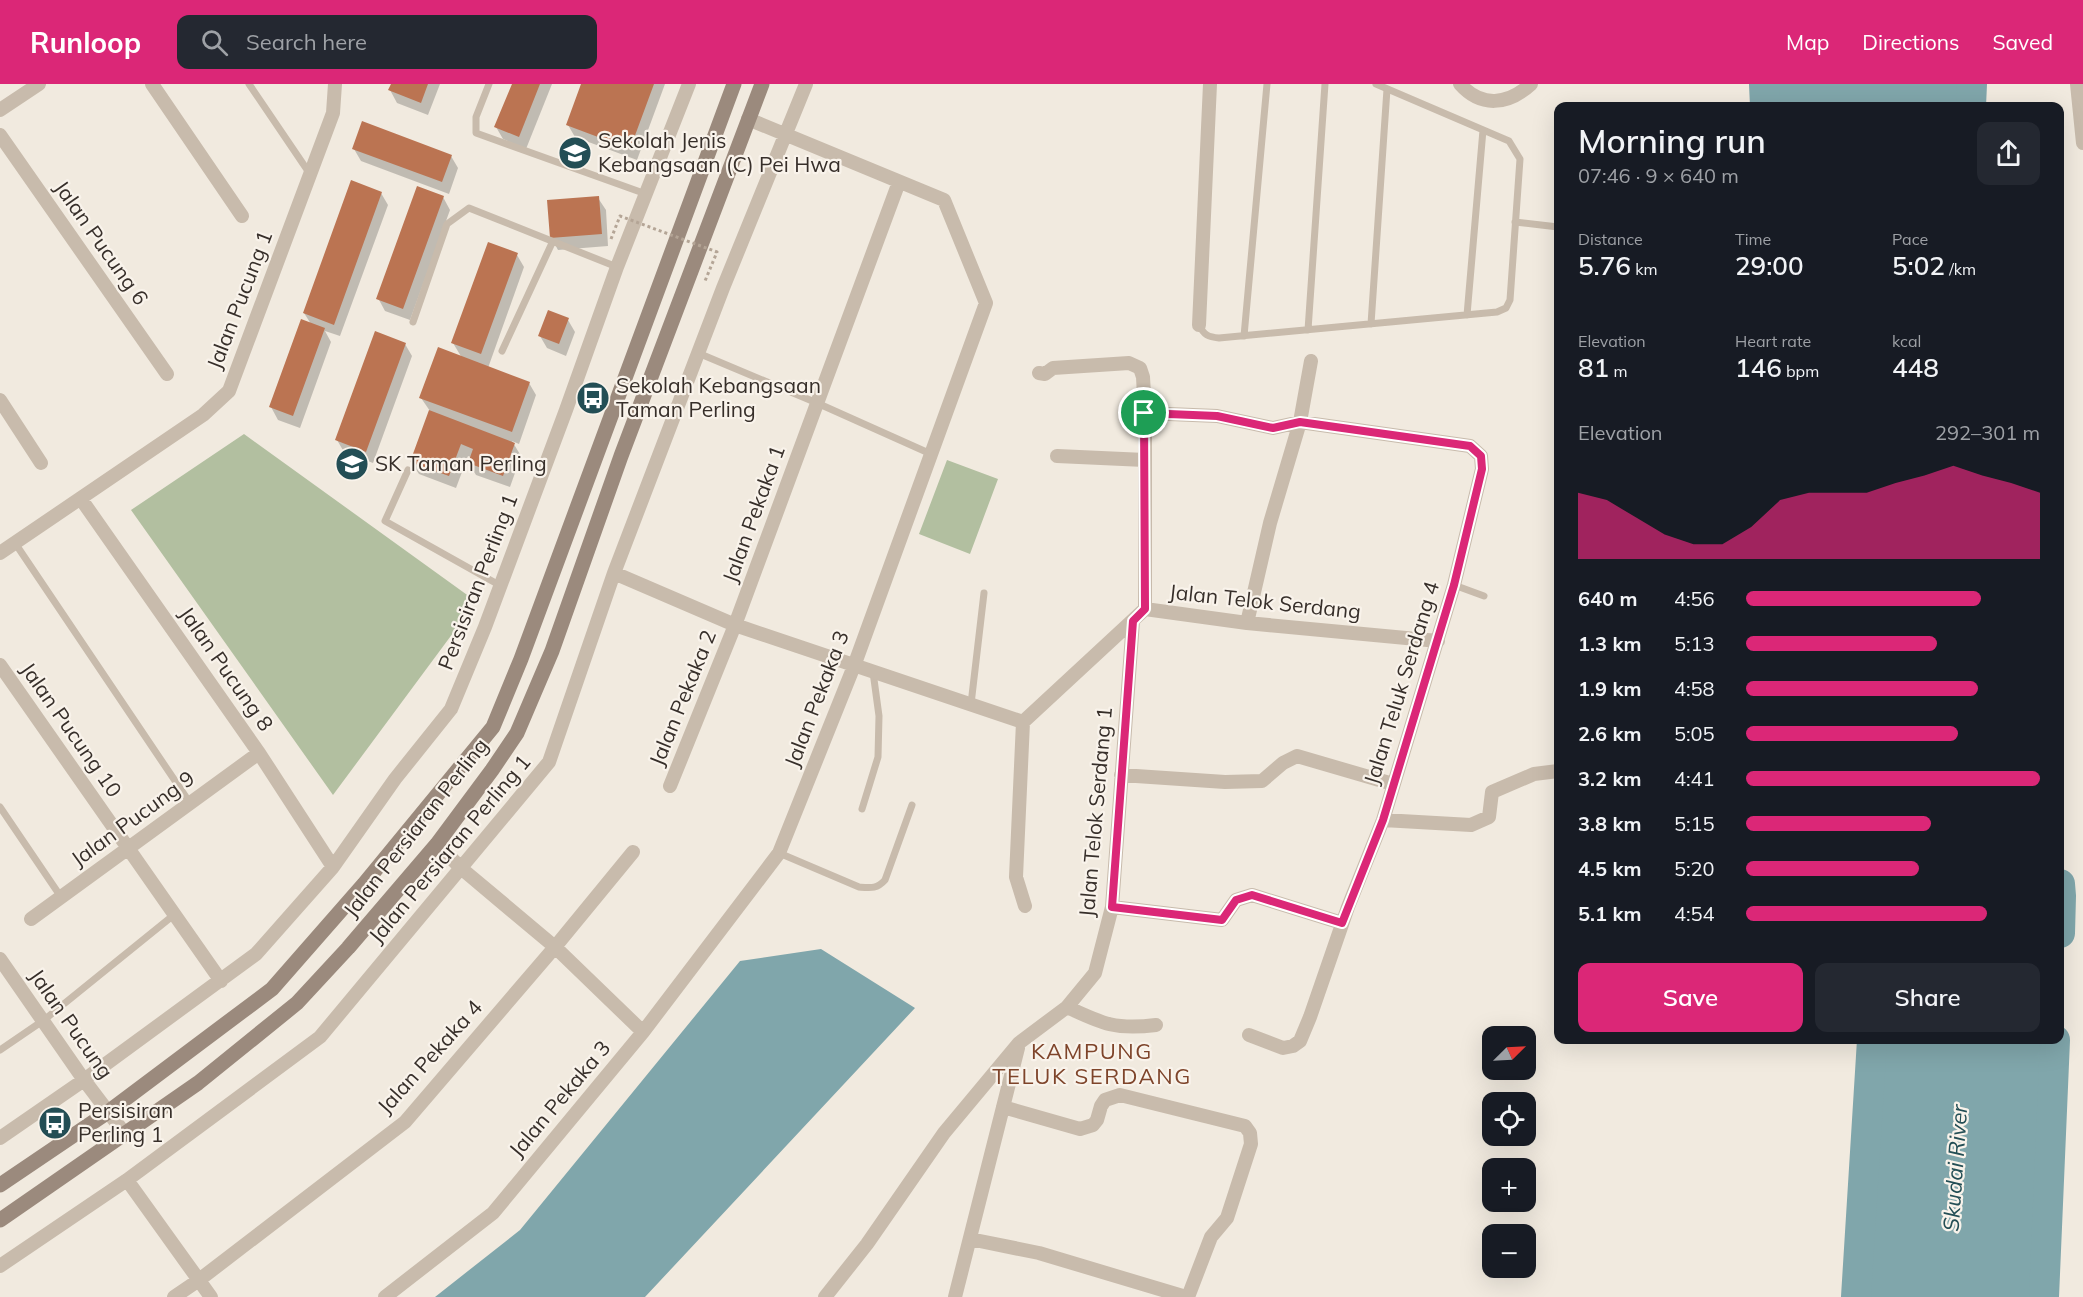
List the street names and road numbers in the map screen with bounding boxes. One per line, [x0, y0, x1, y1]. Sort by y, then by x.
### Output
street label: Jalan Pucung 6 [49, 175, 154, 310]
street label: Jalan Pucung 1 [201, 227, 277, 373]
street label: Jalan Pekaka 1 [716, 441, 790, 586]
street label: Persisiran Perling 1 [432, 490, 523, 673]
street label: Jalan Telok Serdang [1168, 578, 1362, 624]
street label: Jalan Teluk Serdang 4 [1358, 578, 1444, 787]
street label: Jalan Pucung 8 [174, 601, 279, 736]
street label: Jalan Pekaka 2 [643, 626, 721, 769]
street label: Jalan Pekaka 3 [778, 627, 854, 771]
street label: Jalan Pucung 10 [16, 657, 128, 802]
street label: Jalan Telok Serdang 1 [1073, 706, 1117, 918]
street label: Jalan Persiaran Perling [337, 733, 493, 922]
street label: Jalan Persiaran Perling 1 [363, 749, 536, 948]
street label: Jalan Pucung 9 [66, 765, 199, 872]
street label: Jalan Pucung [24, 964, 119, 1083]
street label: Jalan Pekaka 4 [371, 994, 487, 1119]
street label: Jalan Pekaka 3 [503, 1035, 616, 1162]

